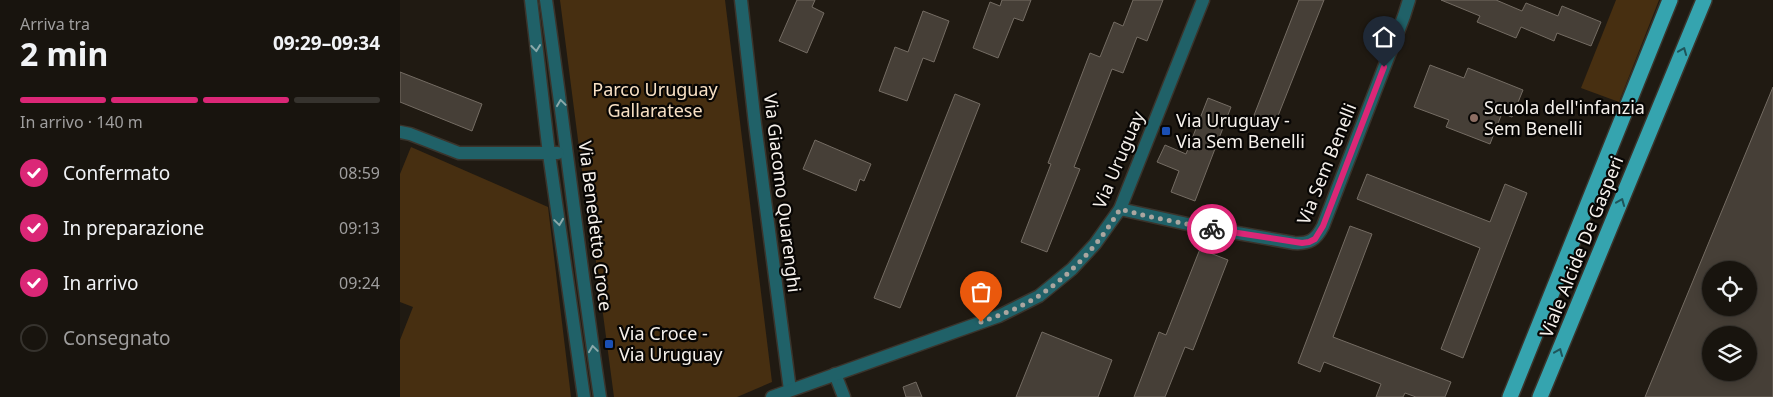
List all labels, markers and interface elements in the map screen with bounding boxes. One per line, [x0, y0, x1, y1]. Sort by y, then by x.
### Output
text: Arriva tra [20, 13, 90, 35]
pin [1363, 16, 1405, 67]
icon: home [1370, 23, 1398, 51]
text: 09:29–09:34 [273, 30, 380, 56]
text: 2 min [20, 32, 108, 75]
one-way arrow [530, 45, 541, 53]
one-way arrow [1676, 47, 1687, 56]
park label: Parco Uruguay Gallaratese [592, 77, 719, 122]
street label: Via Giacomo Quarenghi [759, 92, 807, 294]
place label: Scuola dell'infanzia Sem Benelli [1484, 95, 1645, 140]
one-way arrow [556, 99, 567, 107]
street label: Via Sem Benelli [1291, 99, 1361, 228]
street label: Via Uruguay [1087, 107, 1150, 212]
place label: Via Uruguay - Via Sem Benelli [1176, 108, 1305, 153]
text: In arrivo · 140 m [20, 111, 143, 133]
marker: Scuola dell'infanzia Sem Benelli [1468, 112, 1480, 124]
marker: Via Uruguay - Via Sem Benelli [1160, 125, 1172, 137]
street label: Via Benedetto Croce [574, 139, 618, 312]
street label: Viale Alcide De Gasperi [1534, 152, 1628, 341]
icon: check [20, 159, 48, 187]
text: Confermato [63, 160, 170, 186]
text: 08:59 [339, 162, 380, 184]
one-way arrow [1614, 198, 1625, 207]
courier [1187, 204, 1237, 254]
icon: check [20, 214, 48, 242]
text: In preparazione [63, 215, 204, 241]
icon: bike [1198, 215, 1226, 243]
text: 09:13 [339, 217, 380, 239]
one-way arrow [553, 219, 564, 227]
map controls [1702, 261, 1757, 381]
button: locate [1702, 261, 1757, 316]
icon: check [20, 269, 48, 297]
text: In arrivo [63, 270, 139, 296]
pin [960, 271, 1002, 322]
text: 09:24 [339, 272, 380, 294]
icon: bag [967, 278, 995, 306]
place label: Via Croce - Via Uruguay [619, 321, 723, 366]
text: Consegnato [63, 325, 171, 351]
button: layers [1702, 326, 1757, 381]
marker: Via Croce - Via Uruguay [603, 338, 615, 350]
one-way arrow [589, 344, 599, 353]
one-way arrow [1553, 348, 1563, 357]

